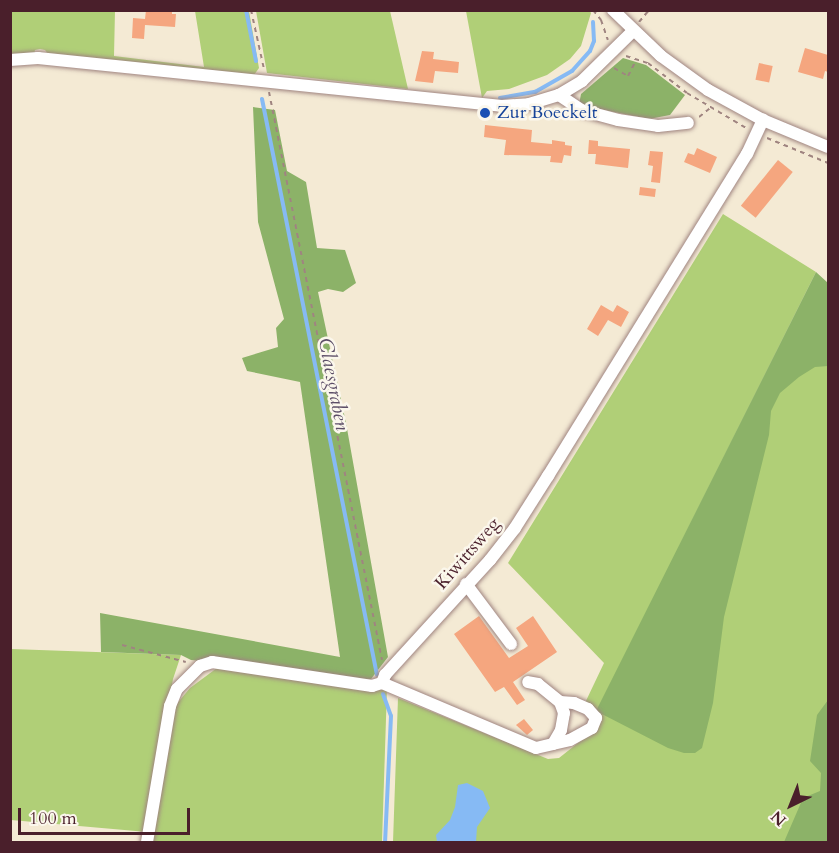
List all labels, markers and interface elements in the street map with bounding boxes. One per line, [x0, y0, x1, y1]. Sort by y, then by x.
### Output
place label: Zur Boeckelt [497, 102, 598, 124]
marker: Zur Boeckelt [478, 106, 492, 120]
water label: Claesgraben [313, 336, 355, 432]
street label: Kiwittsweg [431, 514, 505, 594]
north arrow [761, 775, 821, 835]
scale bar [21, 796, 194, 834]
text: N [766, 805, 791, 831]
text: 100 m [29, 806, 77, 831]

